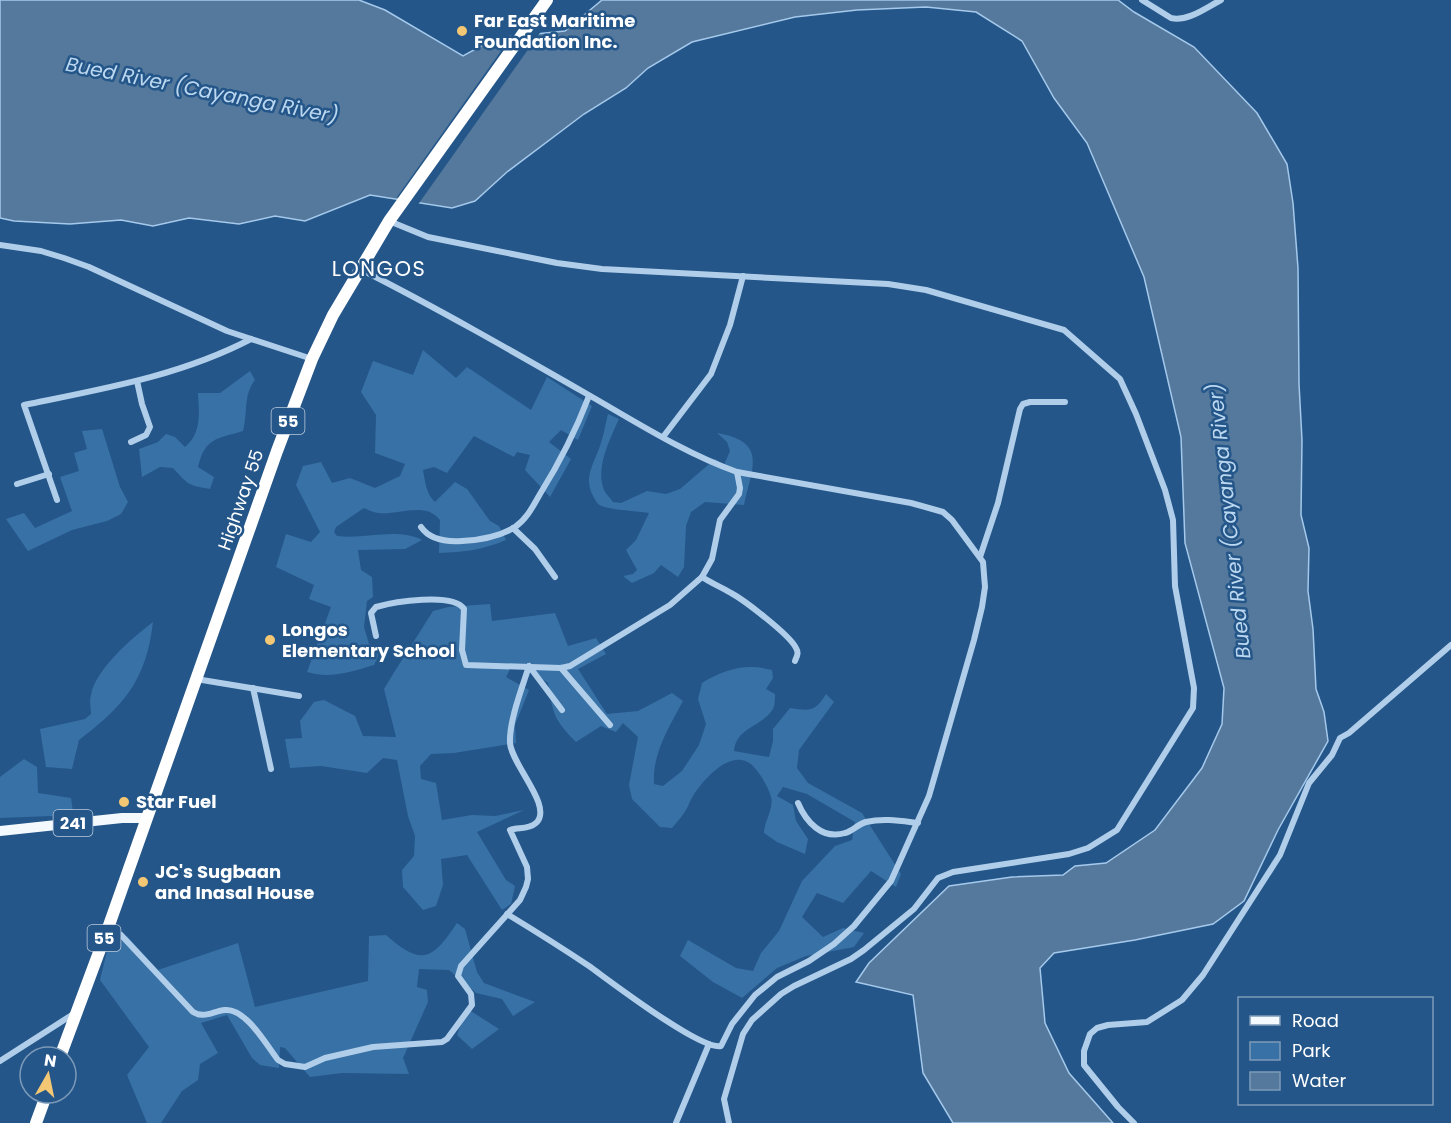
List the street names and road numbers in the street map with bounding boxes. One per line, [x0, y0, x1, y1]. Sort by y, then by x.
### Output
road number: 55 [272, 408, 304, 434]
street label: Highway 55 [212, 446, 269, 554]
road number: 241 [54, 810, 92, 836]
road number: 55 [88, 925, 120, 951]

